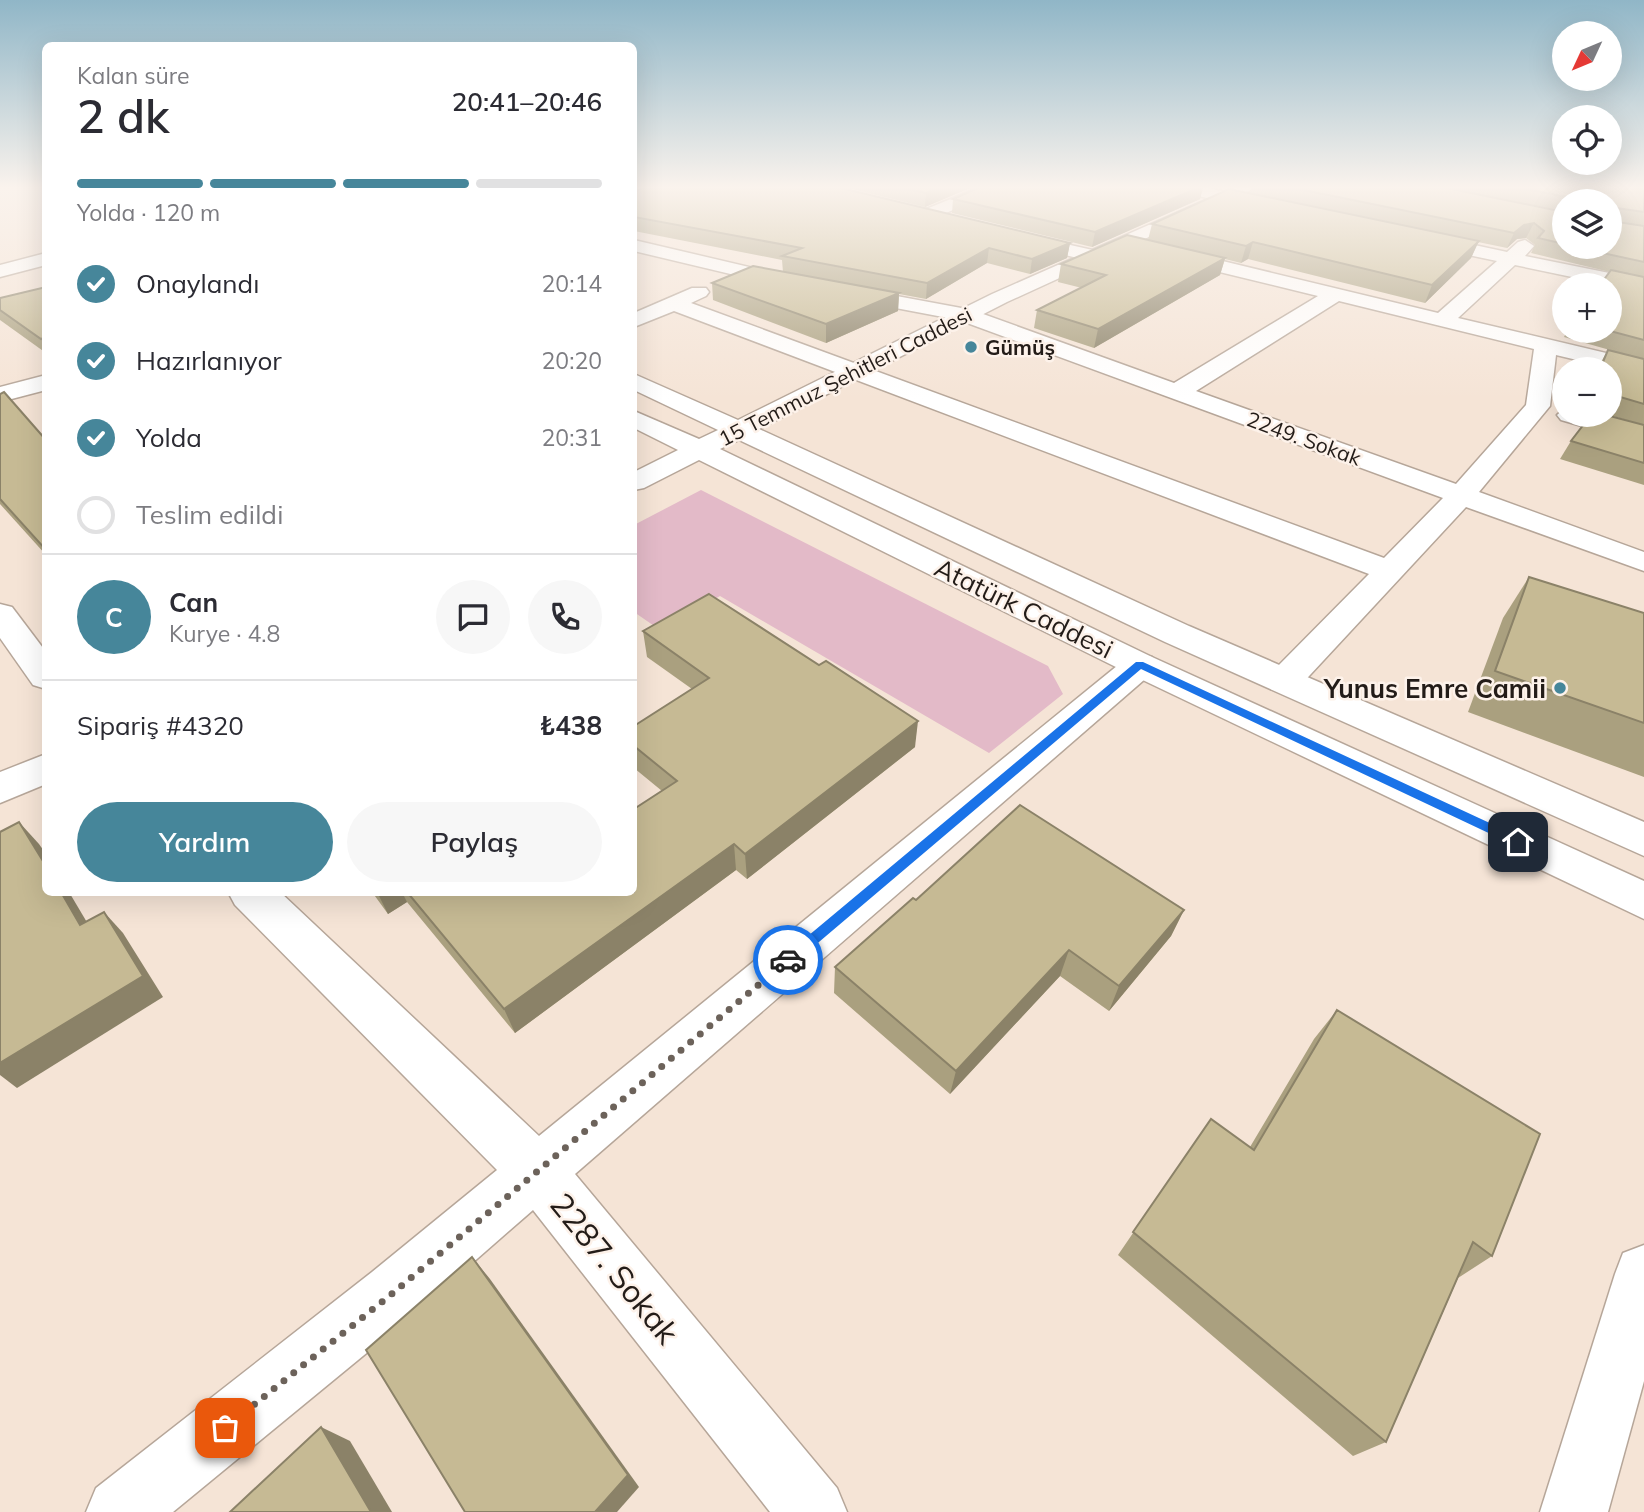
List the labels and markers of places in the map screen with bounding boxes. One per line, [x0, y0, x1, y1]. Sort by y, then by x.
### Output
place label: Gümüş [985, 334, 1055, 360]
marker: Gümüş [963, 339, 979, 355]
place label: Yunus Emre Camii [1323, 672, 1546, 705]
marker: Yunus Emre Camii [1552, 680, 1568, 696]
pin [1488, 812, 1548, 872]
pin [195, 1398, 255, 1458]

